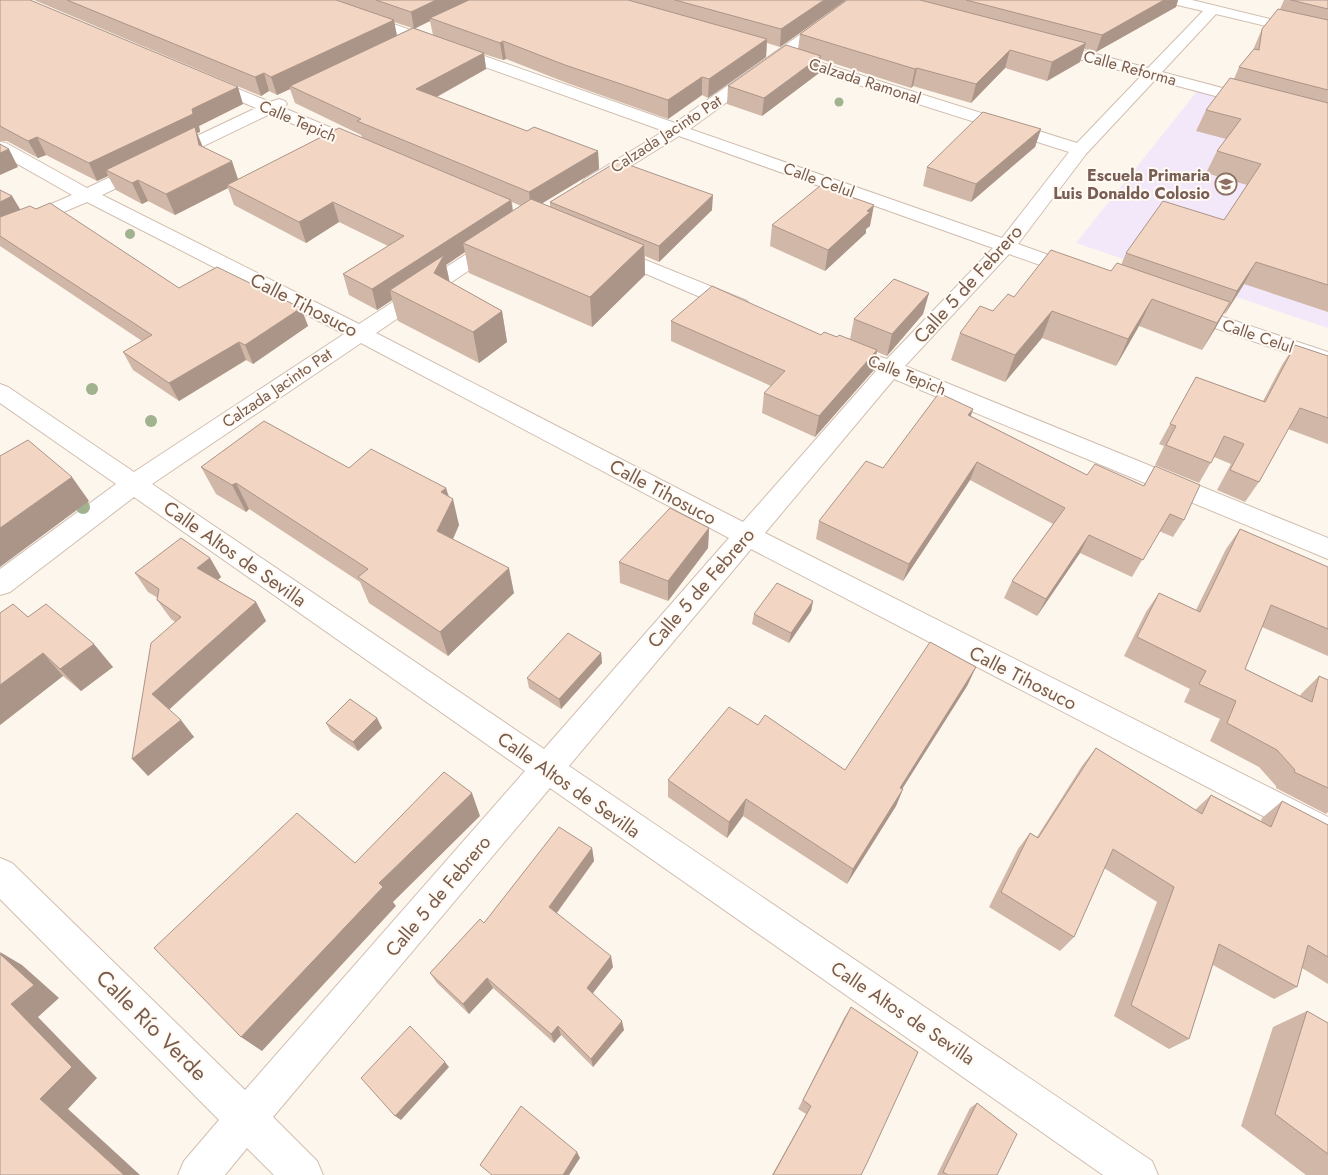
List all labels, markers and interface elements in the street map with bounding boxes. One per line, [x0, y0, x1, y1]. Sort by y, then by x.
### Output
street label: Calle Reforma [1081, 45, 1179, 91]
street label: Calzada Ramonal [806, 52, 924, 110]
street label: Calzada Jacinto Pat [606, 89, 726, 178]
street label: Calle Tepich [256, 94, 340, 148]
street label: Calle Celul [780, 157, 858, 203]
place label: Escuela Primaria Luis Donaldo Colosio [1053, 164, 1210, 205]
school or university icon: Escuela Primaria Luis Donaldo Colosio [1214, 172, 1238, 196]
street label: Calle 5 de Febrero [907, 219, 1029, 349]
street label: Calle Tihosuco [245, 266, 363, 344]
street label: Calle Celul [1219, 313, 1297, 359]
street label: Calzada Jacinto Pat [218, 343, 337, 433]
street label: Calle Tepich [864, 349, 950, 401]
street label: Calle Tihosuco [605, 452, 721, 532]
street label: Calle Altos de Sevilla [158, 494, 312, 614]
street label: Calle 5 de Febrero [641, 522, 761, 654]
street label: Calle Tihosuco [964, 639, 1082, 717]
street label: Calle Altos de Sevilla [492, 725, 646, 845]
street label: Calle 5 de Febrero [379, 829, 497, 963]
street label: Calle Altos de Sevilla [825, 955, 981, 1071]
street label: Calle Río Verde [89, 962, 215, 1088]

